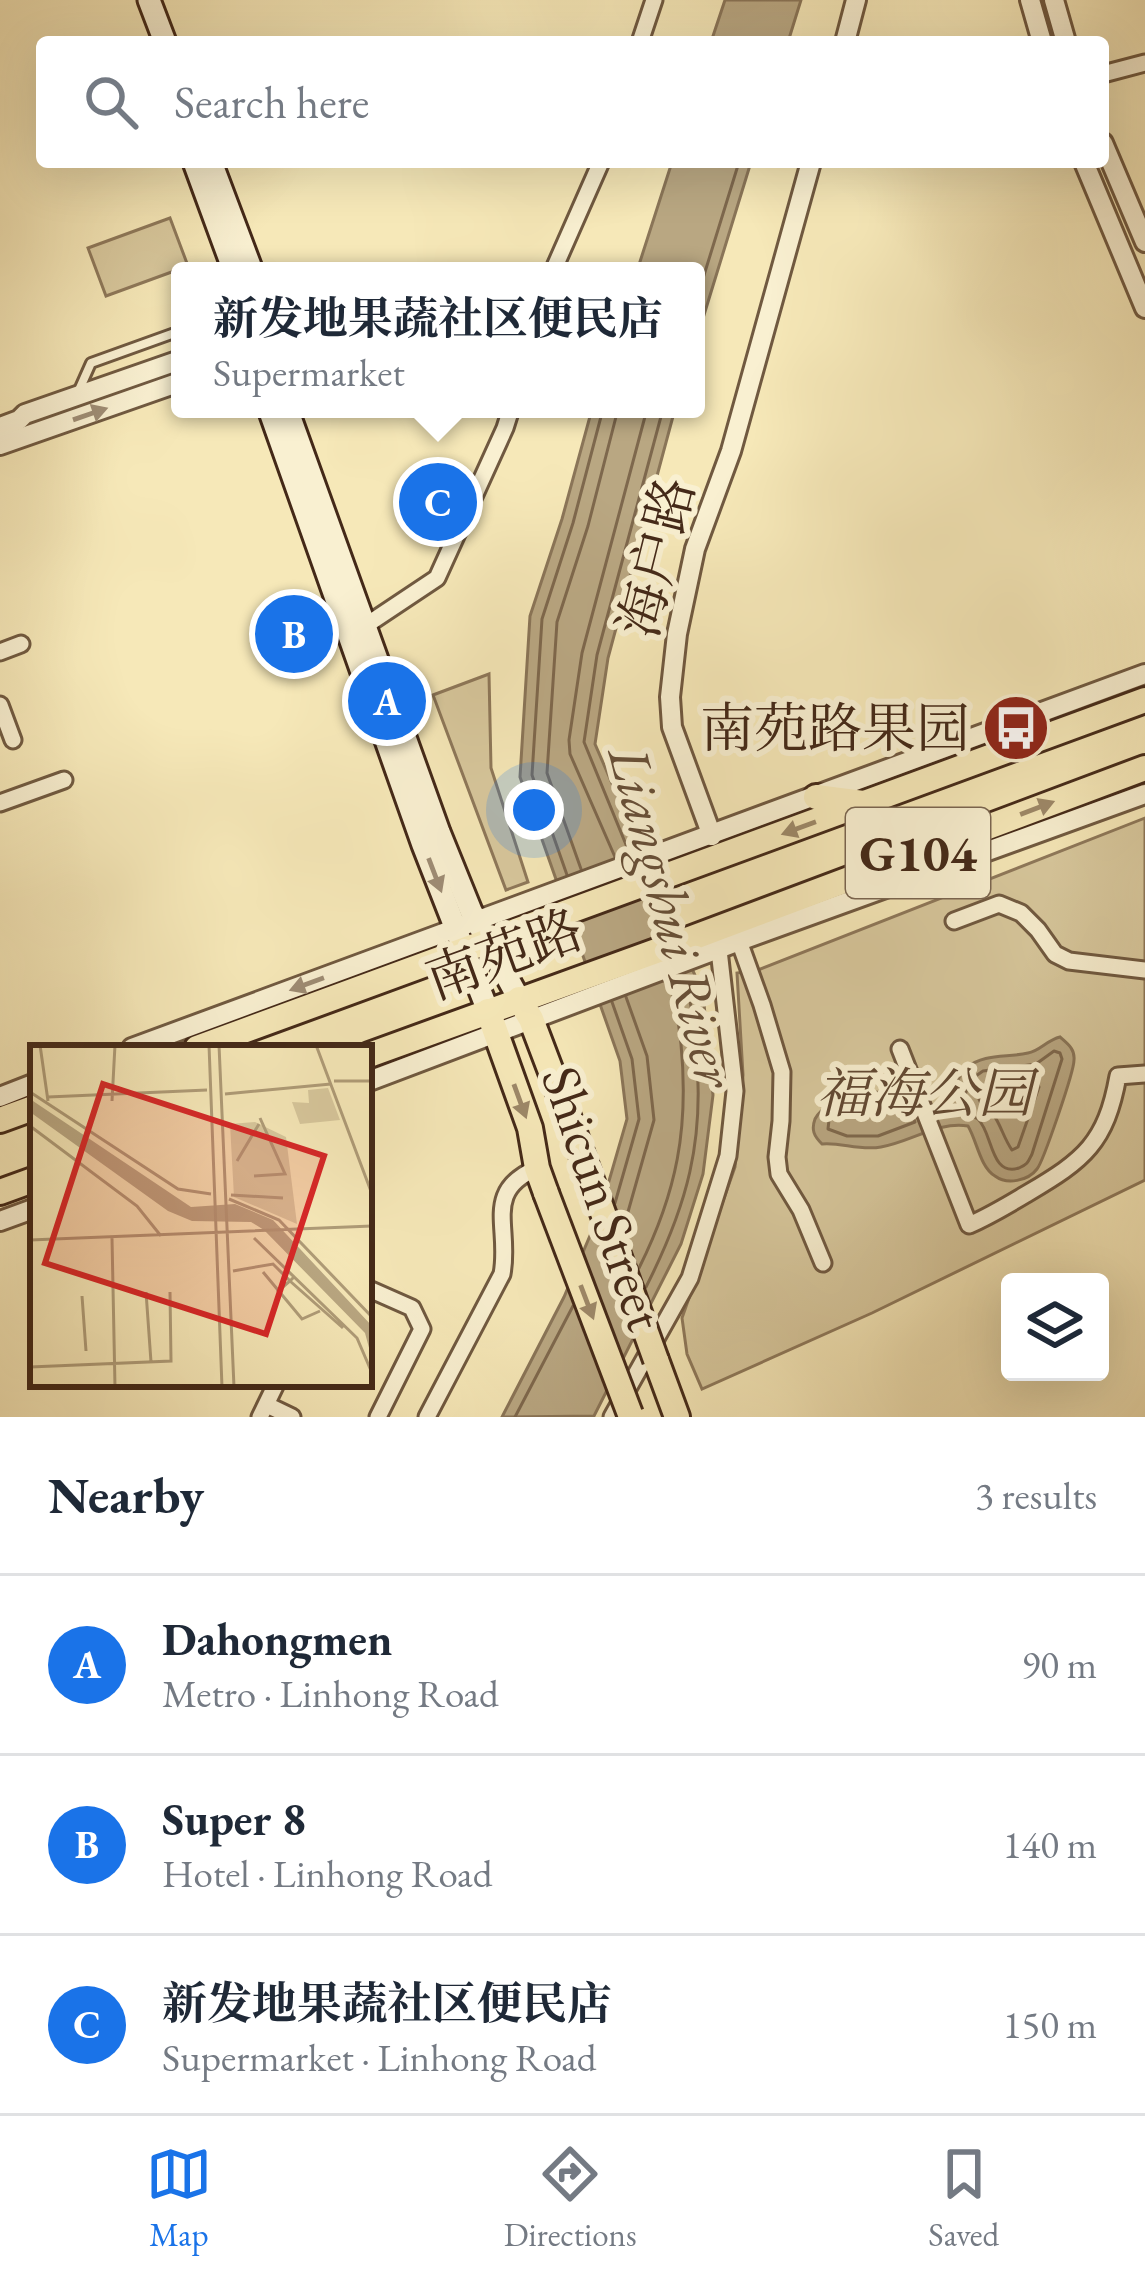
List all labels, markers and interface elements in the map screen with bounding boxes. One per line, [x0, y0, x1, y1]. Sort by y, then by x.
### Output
search box [36, 36, 1109, 168]
icon: search [78, 69, 144, 135]
text: Search here [174, 73, 369, 131]
popup [171, 262, 705, 418]
text: 新发地果蔬社区便民店 [213, 289, 663, 347]
text: Supermarket [213, 347, 405, 398]
one-way arrow [72, 403, 109, 422]
pin: C [399, 457, 477, 547]
street label: 海户路 [602, 470, 710, 644]
pin: B [255, 589, 333, 679]
pin: A [348, 656, 426, 746]
place label: 南苑路果园 [700, 693, 970, 763]
bus stop icon: 南苑路果园 [981, 693, 1051, 763]
water label: Liangshui River [591, 735, 755, 1097]
your location [504, 780, 564, 840]
one-way arrow [1020, 798, 1056, 817]
road number: G104 [846, 808, 990, 898]
one-way arrow [781, 820, 817, 839]
one-way arrow [427, 858, 446, 894]
street label: 南苑路 [416, 893, 592, 1015]
one-way arrow [289, 976, 325, 994]
inset map [30, 1045, 372, 1387]
street label: Shicun Street [526, 1057, 682, 1339]
park label: 福海公园 [816, 1058, 1040, 1128]
one-way arrow [512, 1083, 530, 1119]
map controls [1001, 1273, 1109, 1381]
button: layers [1001, 1273, 1109, 1381]
one-way arrow [579, 1285, 598, 1321]
text: Nearby [48, 1462, 204, 1528]
text: 3 results [975, 1470, 1097, 1521]
text: Dahongmen [162, 1610, 393, 1668]
text: A [73, 1639, 101, 1690]
text: 90 m [1021, 1639, 1097, 1690]
text: Metro · Linhong Road [162, 1668, 499, 1719]
text: Super 8 [162, 1790, 306, 1848]
text: B [75, 1819, 99, 1870]
text: 140 m [1003, 1819, 1097, 1870]
text: Hotel · Linhong Road [162, 1848, 492, 1899]
text: 新发地果蔬社区便民店 [162, 1974, 612, 2032]
text: C [73, 1999, 101, 2050]
text: 150 m [1003, 1999, 1097, 2050]
text: Supermarket · Linhong Road [162, 2032, 597, 2083]
tab: Map [146, 2141, 212, 2256]
tab: Directions [504, 2141, 637, 2256]
tab: Saved [928, 2141, 999, 2256]

